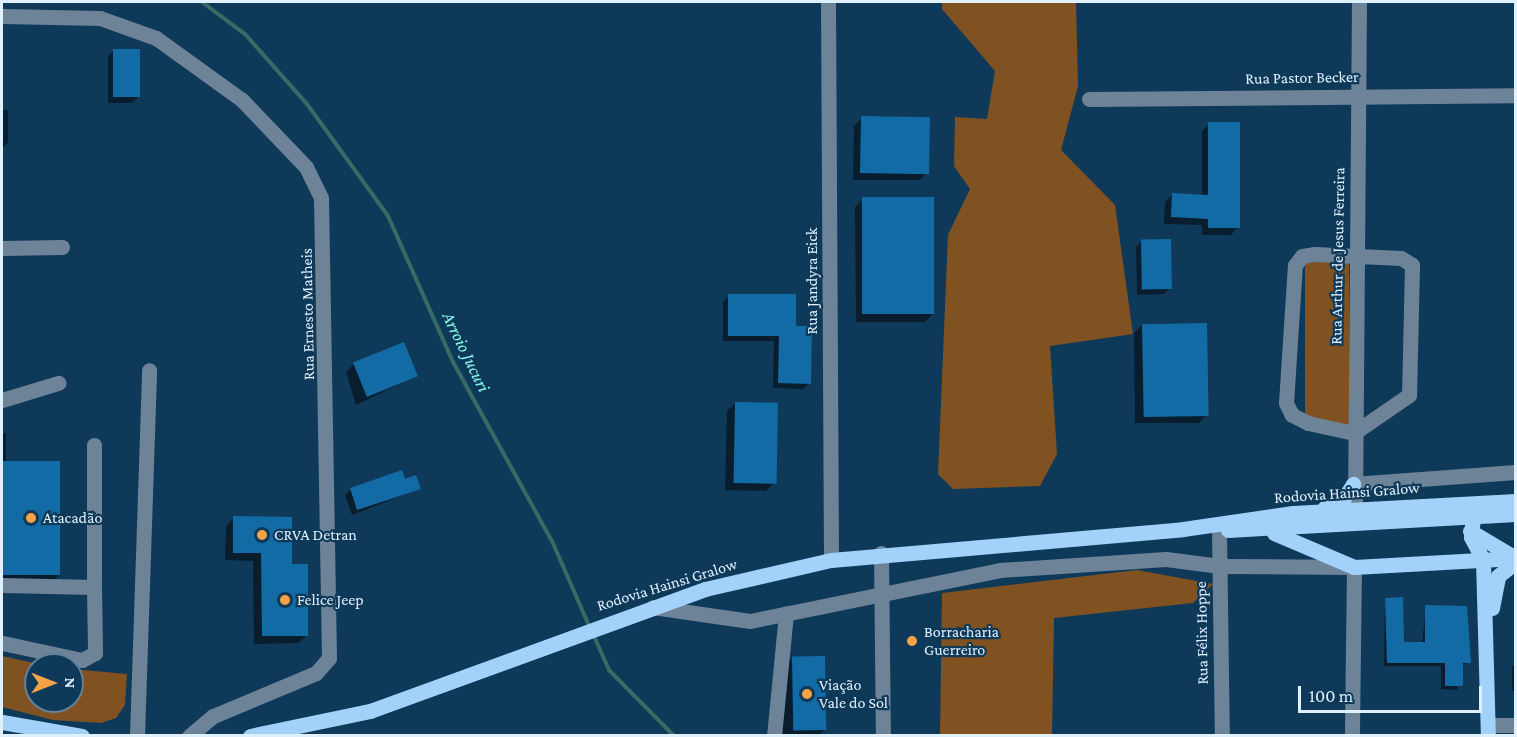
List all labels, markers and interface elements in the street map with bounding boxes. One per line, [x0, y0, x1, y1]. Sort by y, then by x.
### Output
street label: Rua Pastor Becker [1245, 67, 1359, 89]
street label: Rua Arthur de Jesus Ferreira [1327, 167, 1349, 345]
street label: Rua Jandyra Eick [802, 228, 822, 334]
street label: Rua Ernesto Matheis [297, 248, 319, 380]
water label: Arroio Jucuri [437, 308, 495, 396]
street label: Rodovia Hainsi Gralow [1274, 478, 1420, 508]
place label: Atacadão [43, 508, 102, 528]
marker: Atacadão [24, 511, 38, 525]
place label: CRVA Detran [274, 525, 357, 545]
marker: CRVA Detran [255, 528, 269, 542]
street label: Rodovia Hainsi Gralow [594, 554, 740, 616]
street label: Rua Félix Hoppe [1192, 581, 1212, 685]
place label: Felice Jeep [297, 590, 364, 610]
marker: Felice Jeep [278, 593, 292, 607]
place label: Borracharia Guerreiro [924, 622, 999, 660]
marker: Borracharia Guerreiro [905, 634, 919, 648]
north arrow [24, 653, 84, 713]
scale bar [1301, 674, 1486, 712]
place label: Viação Vale do Sol [819, 675, 888, 713]
text: N [62, 678, 79, 688]
text: 100 m [1309, 686, 1353, 706]
marker: Viação Vale do Sol [800, 687, 814, 701]

